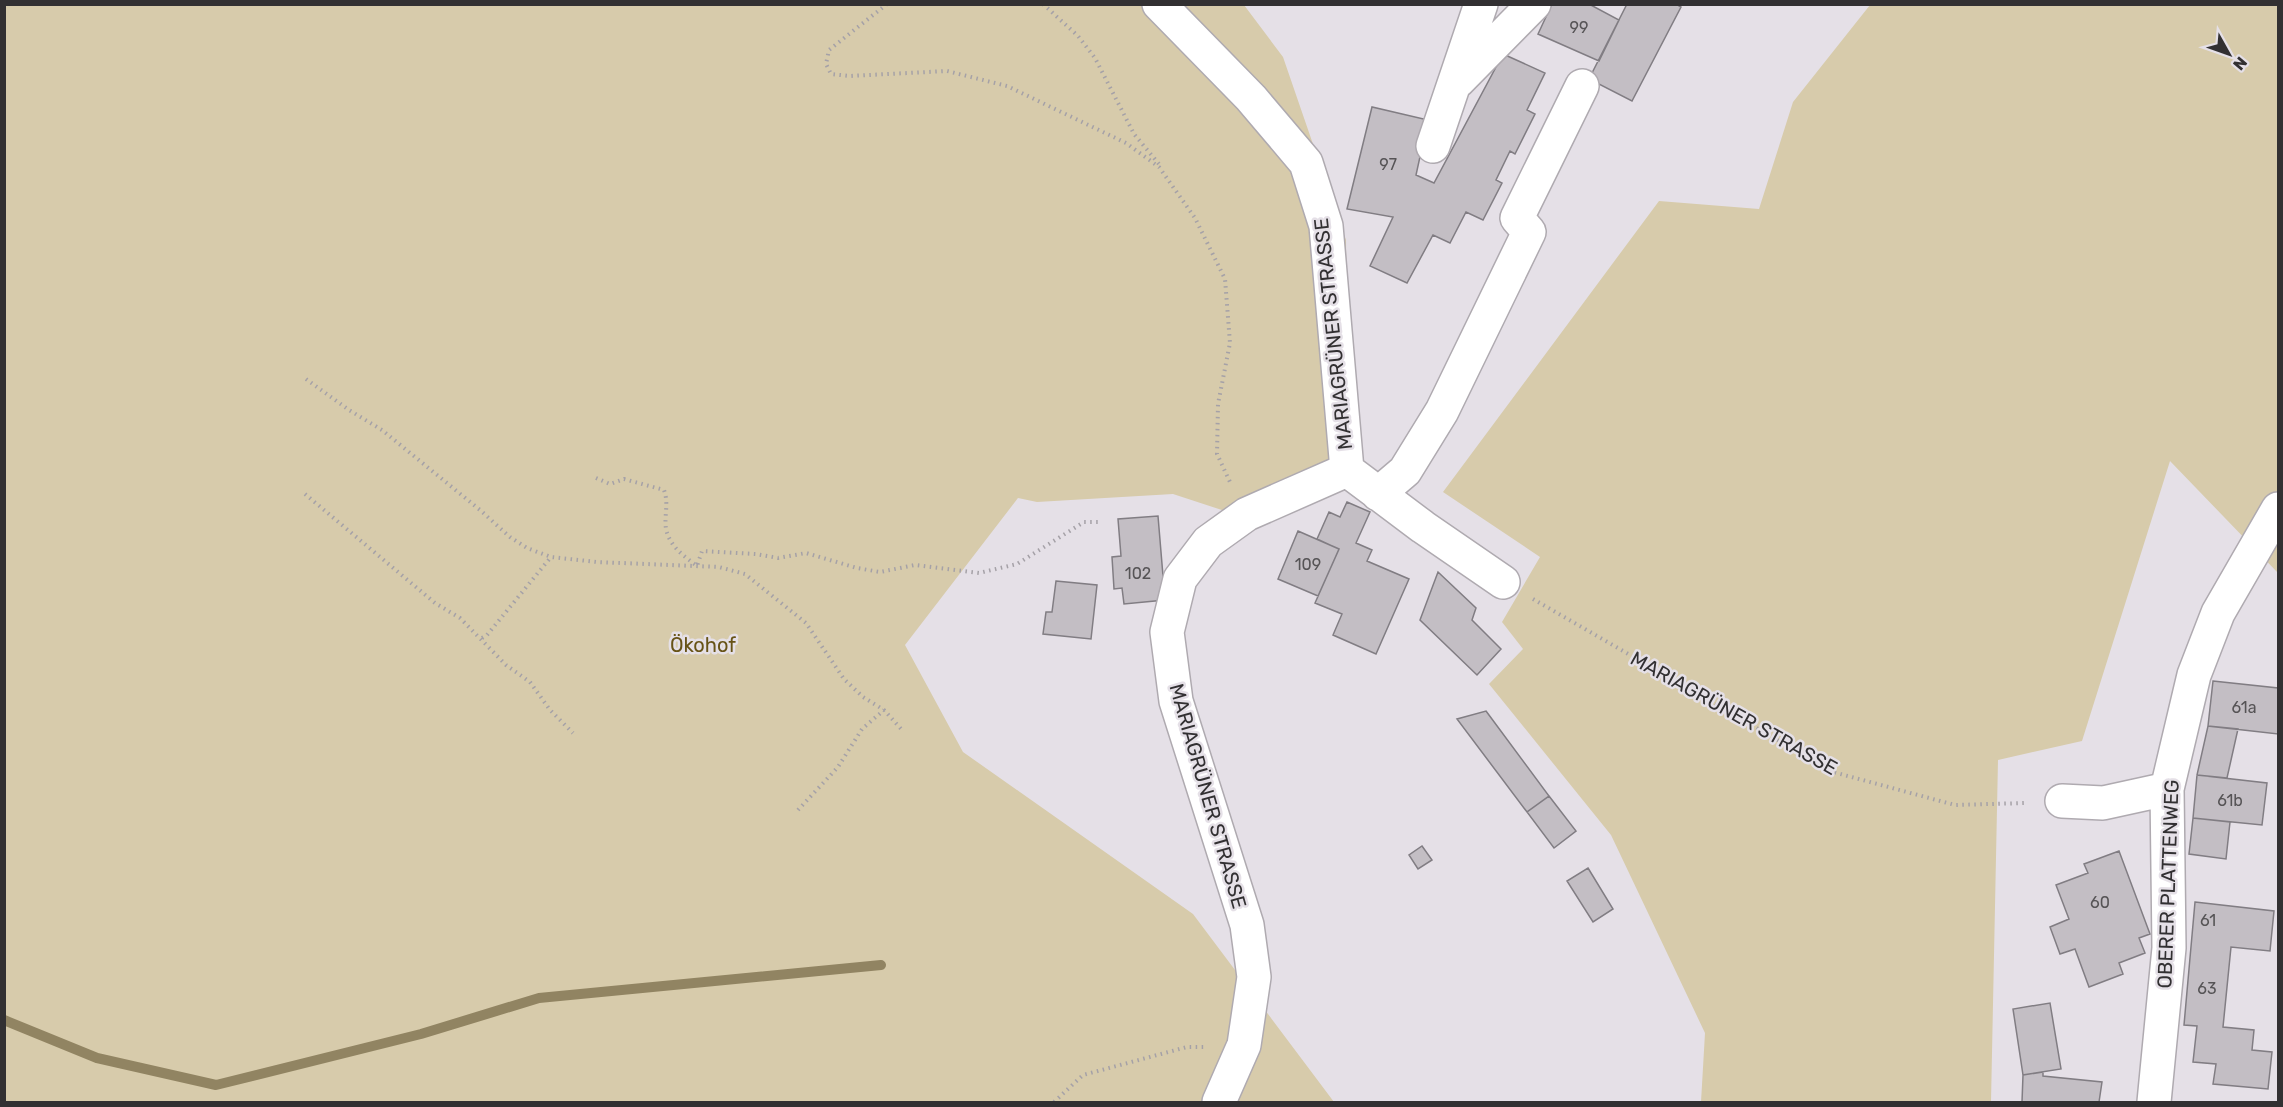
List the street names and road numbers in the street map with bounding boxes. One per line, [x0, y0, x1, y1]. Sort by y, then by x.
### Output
street label: MARIAGRÜNER STRASSE [1309, 217, 1357, 451]
street label: MARIAGRÜNER STRASSE [1626, 646, 1842, 780]
street label: MARIAGRÜNER STRASSE [1164, 681, 1252, 911]
street label: OBERER PLATTENWEG [2152, 779, 2184, 989]

